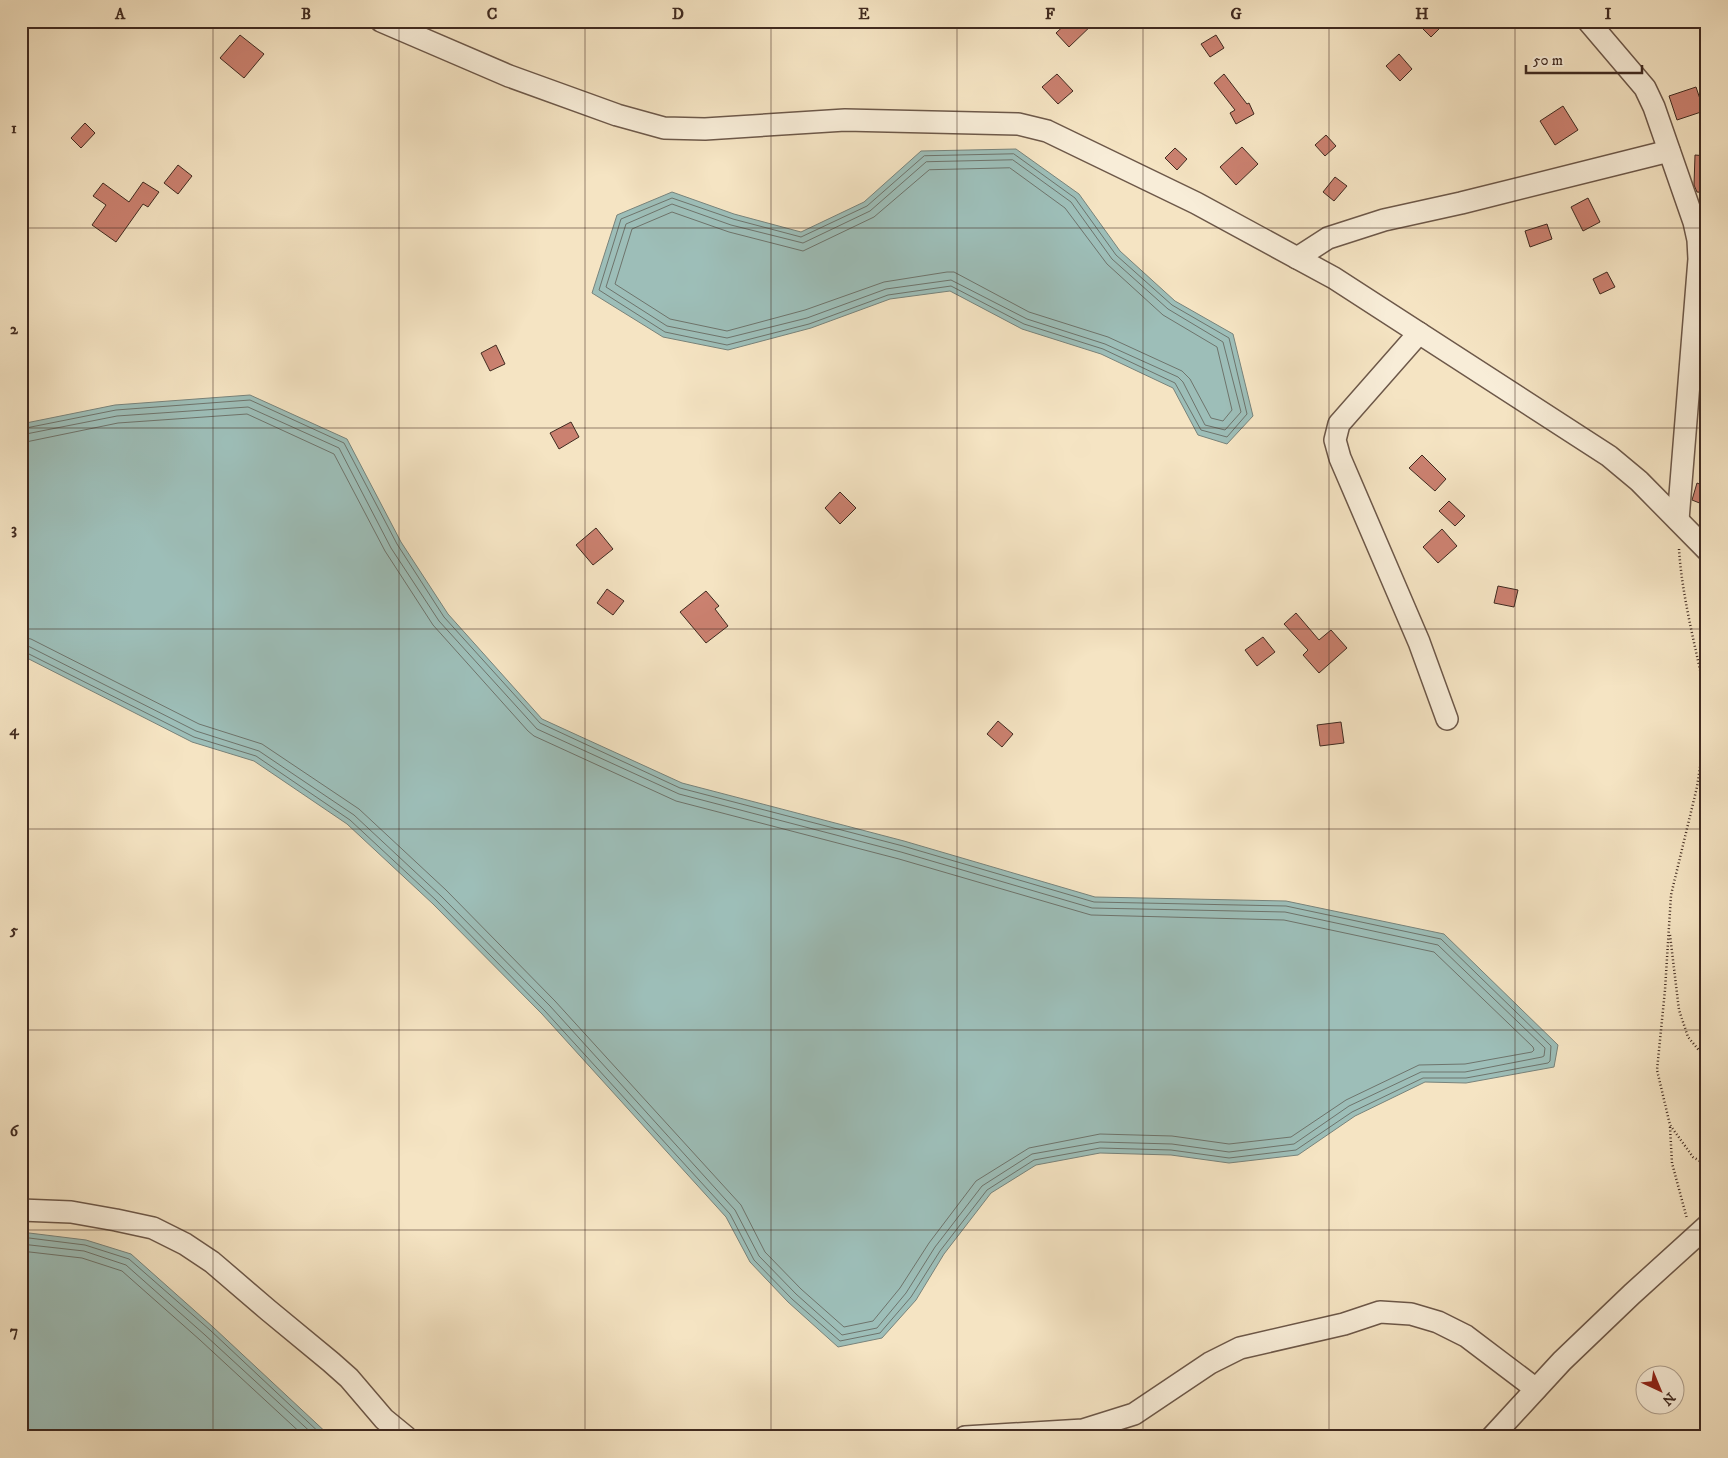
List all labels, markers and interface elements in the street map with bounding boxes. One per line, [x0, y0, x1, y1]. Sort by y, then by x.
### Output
text: A [114, 4, 126, 24]
text: B [301, 4, 311, 24]
text: C [487, 4, 497, 24]
text: D [672, 4, 684, 24]
text: E [858, 4, 870, 24]
text: F [1045, 4, 1055, 24]
text: G [1230, 4, 1242, 24]
text: H [1415, 4, 1429, 24]
text: I [1605, 4, 1612, 24]
scale bar [1526, 42, 1642, 74]
text: 50 m [1533, 51, 1563, 70]
text: 1 [11, 118, 17, 138]
text: 2 [10, 319, 19, 339]
text: 3 [11, 519, 17, 539]
text: 4 [8, 720, 19, 740]
text: 5 [9, 920, 18, 940]
text: 6 [10, 1121, 20, 1141]
text: 7 [10, 1321, 18, 1341]
north arrow [1636, 1366, 1686, 1416]
text: N [1658, 1388, 1679, 1409]

